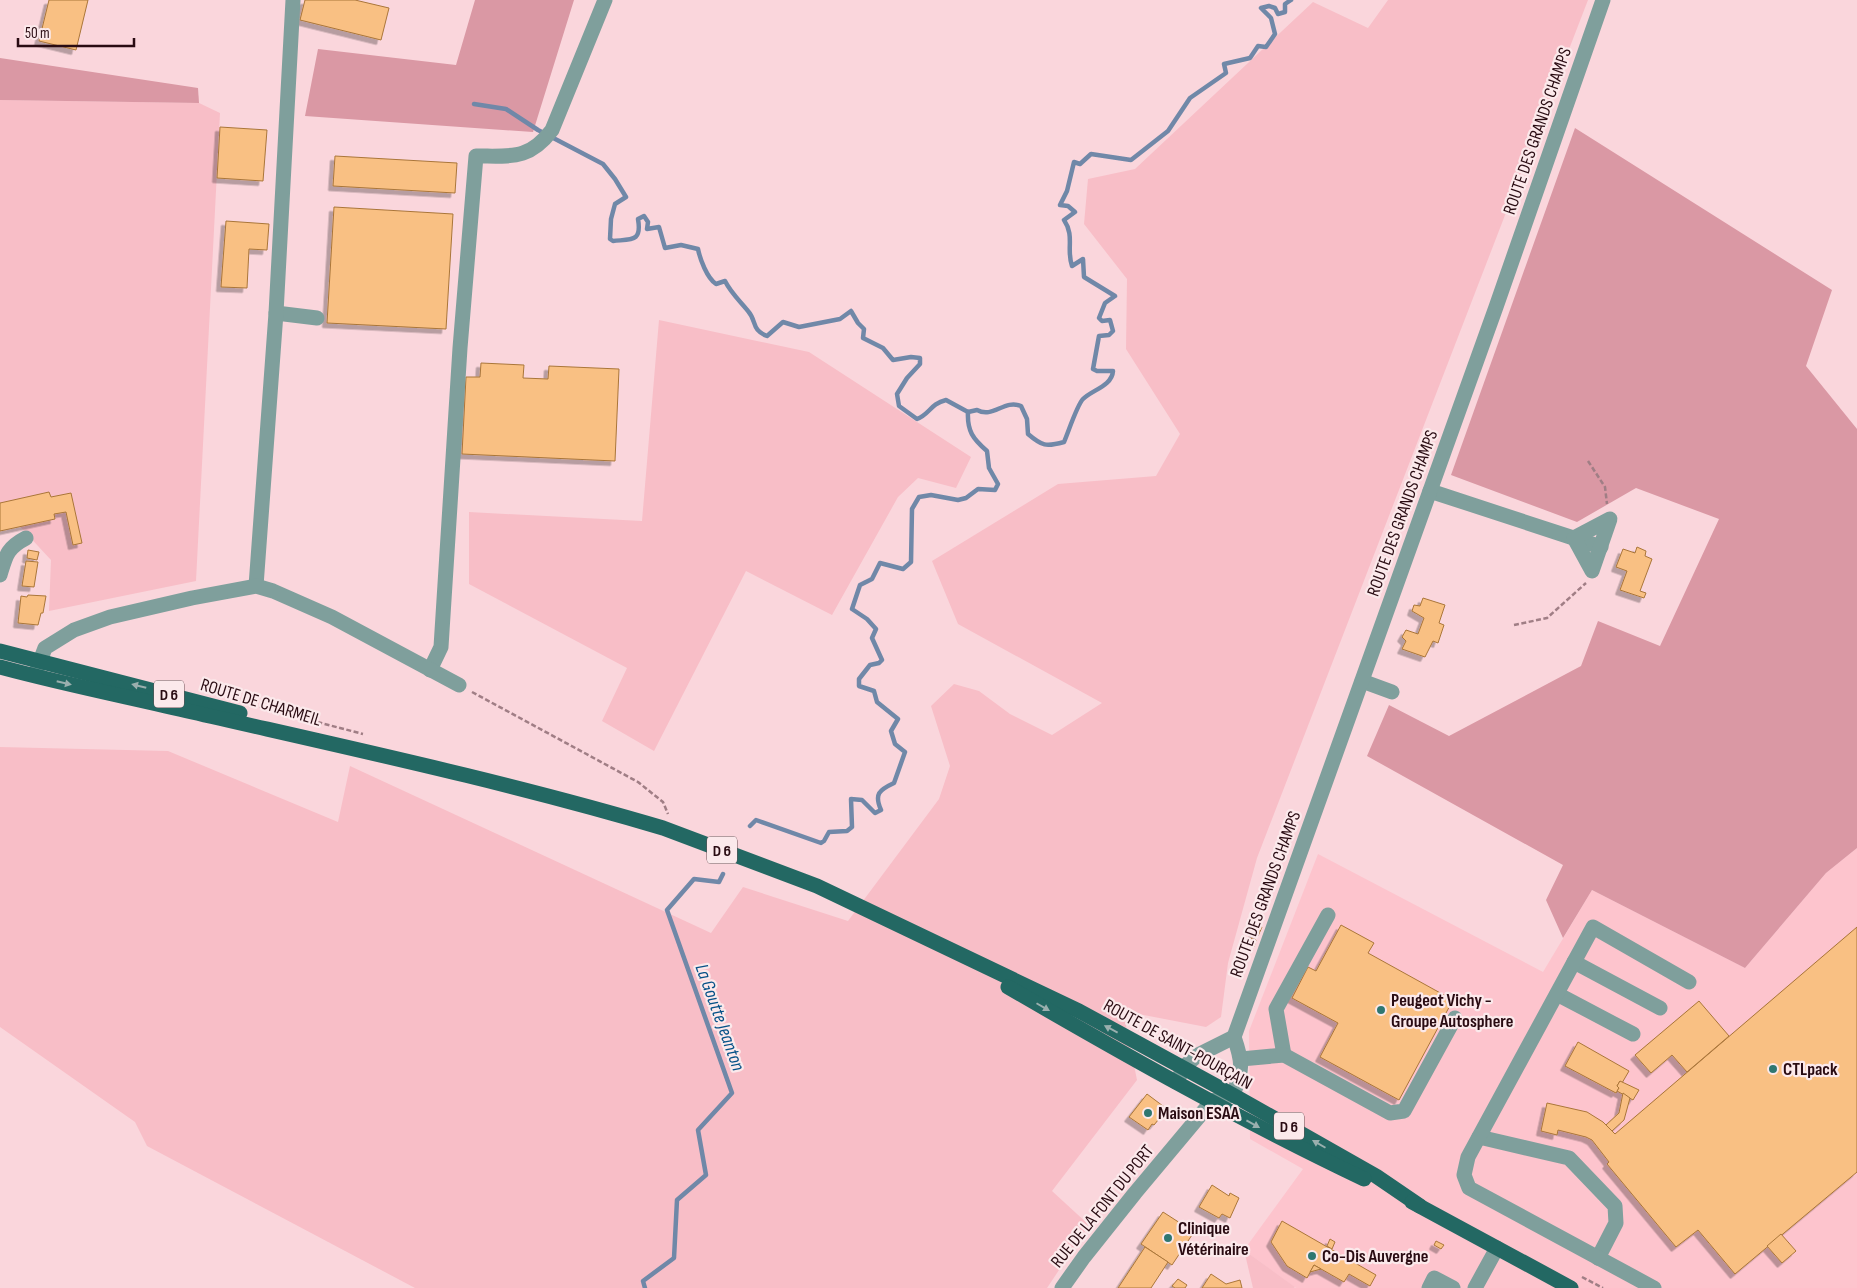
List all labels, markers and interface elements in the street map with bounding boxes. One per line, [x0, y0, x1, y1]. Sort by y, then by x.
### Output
scale bar [18, 15, 134, 47]
text: 50 m [25, 24, 50, 43]
street label: ROUTE DES GRANDS CHAMPS [1499, 45, 1576, 217]
street label: ROUTE DES GRANDS CHAMPS [1363, 427, 1442, 599]
street label: ROUTE DE CHARMEIL [198, 674, 324, 731]
one-way arrow [57, 679, 72, 687]
road number: D 6 [154, 681, 184, 708]
one-way arrow [131, 682, 146, 690]
street label: ROUTE DES GRANDS CHAMPS [1226, 808, 1305, 980]
road number: D 6 [707, 836, 737, 864]
water label: La Goutte Jeanton [690, 961, 750, 1074]
place label: Peugeot Vichy - Groupe Autosphere [1391, 990, 1513, 1032]
street label: ROUTE DE SAINT-POURÇAIN [1100, 995, 1256, 1094]
one-way arrow [1036, 1003, 1049, 1012]
marker: Peugeot Vichy - Groupe Autosphere [1375, 1004, 1387, 1016]
one-way arrow [1104, 1024, 1117, 1033]
place label: CTLpack [1783, 1059, 1838, 1080]
marker: CTLpack [1767, 1063, 1779, 1075]
place label: Maison ESAA [1158, 1103, 1240, 1124]
marker: Maison ESAA [1142, 1107, 1154, 1119]
road number: D 6 [1274, 1112, 1304, 1140]
one-way arrow [1246, 1120, 1260, 1128]
one-way arrow [1312, 1140, 1327, 1148]
street label: RUE DE LA FONT DU PORT [1047, 1141, 1158, 1272]
place label: Clinique Vétérinaire [1178, 1218, 1249, 1260]
marker: Clinique Vétérinaire [1162, 1232, 1174, 1244]
place label: Co-Dis Auvergne [1322, 1246, 1428, 1267]
marker: Co-Dis Auvergne [1306, 1250, 1318, 1262]

